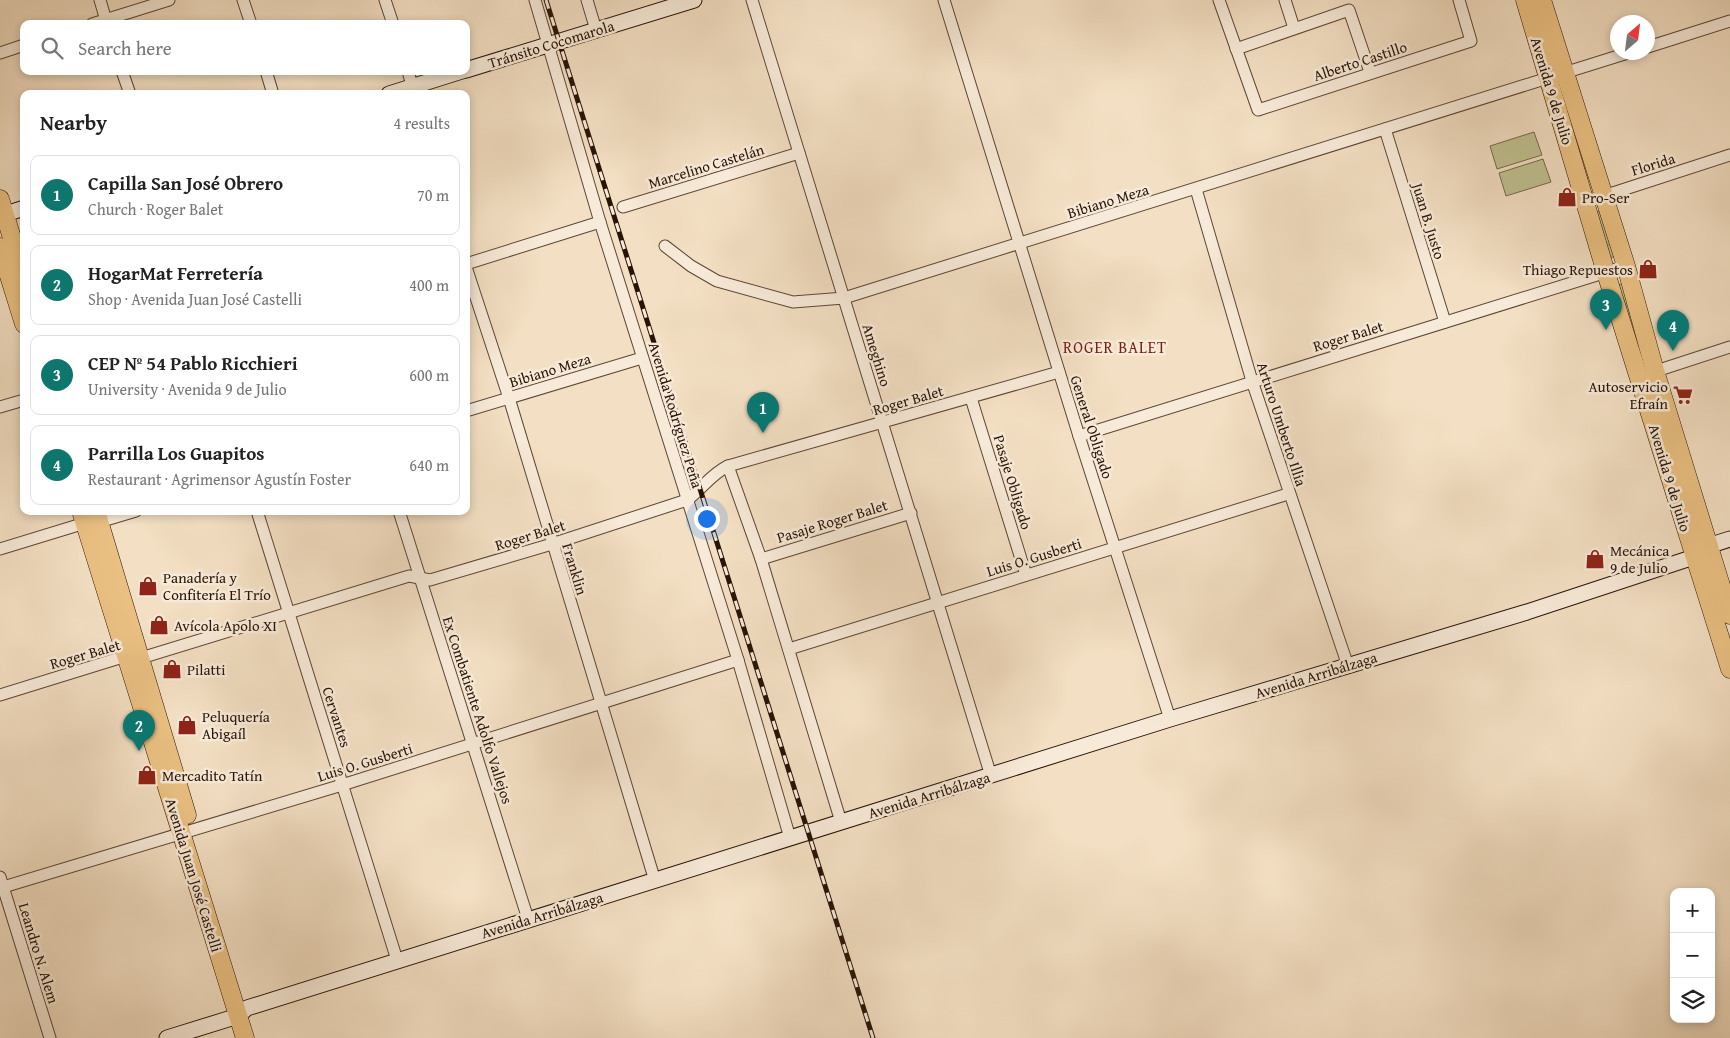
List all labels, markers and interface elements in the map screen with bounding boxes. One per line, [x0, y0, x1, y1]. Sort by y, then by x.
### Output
street label: Tránsito Cocomarola [485, 15, 617, 73]
north arrow [1610, 15, 1655, 60]
search box [20, 20, 470, 75]
icon: search [38, 34, 66, 62]
text: Search here [78, 34, 172, 62]
street label: Avenida 9 de Julio [1526, 35, 1578, 148]
street label: Alberto Castillo [1310, 36, 1410, 86]
text: Nearby [40, 107, 107, 138]
text: 4 results [393, 111, 450, 135]
street label: Marcelino Castelán [646, 138, 767, 194]
street label: Florida [1629, 147, 1677, 181]
text: Capilla San José Obrero [88, 169, 283, 197]
street label: Juan B. Justo [1407, 178, 1451, 262]
street label: Bibiano Meza [1065, 179, 1151, 223]
text: 1 [53, 183, 61, 207]
text: 70 m [417, 183, 449, 207]
shop icon: Pro-Ser [1556, 186, 1578, 208]
place label: Pro-Ser [1582, 187, 1629, 208]
text: Church · Roger Balet [88, 197, 223, 221]
shop icon: Thiago Repuestos [1637, 258, 1659, 280]
text: HogarMat Ferretería [88, 259, 263, 287]
place label: Thiago Repuestos [1523, 259, 1633, 280]
text: 2 [53, 273, 61, 297]
text: 400 m [409, 273, 449, 297]
text: Shop · Avenida Juan José Castelli [88, 287, 302, 311]
pin: 3 [1590, 289, 1622, 330]
pin: 4 [1657, 310, 1689, 351]
street label: Roger Balet [1310, 315, 1386, 357]
street label: Ameghino [858, 321, 897, 389]
district label: ROGER BALET [1063, 335, 1167, 359]
street label: Avenida Rodríguez Peña [644, 340, 708, 490]
street label: Bibiano Meza [507, 348, 593, 392]
text: CEP Nº 54 Pablo Ricchieri [88, 349, 298, 377]
street label: Arturo Umberto Illia [1252, 359, 1312, 489]
text: 3 [53, 363, 61, 387]
text: 600 m [409, 363, 449, 387]
street label: General Obligado [1065, 373, 1119, 482]
place label: Autoservicio Efraín [1588, 376, 1669, 414]
text: University · Avenida 9 de Julio [88, 377, 287, 401]
street label: Roger Balet [870, 380, 946, 420]
supermarket icon: Autoservicio Efraín [1672, 384, 1694, 406]
pin: 1 [747, 392, 779, 433]
street label: Avenida 9 de Julio [1644, 422, 1696, 535]
street label: Pasaje Obligado [989, 432, 1037, 532]
text: Parrilla Los Guapitos [88, 439, 265, 467]
text: 4 [53, 453, 61, 477]
text: 640 m [409, 453, 449, 477]
text: Restaurant · Agrimensor Agustín Foster [88, 467, 351, 491]
street label: Pasaje Roger Balet [774, 494, 891, 548]
your location [694, 506, 720, 532]
street label: Roger Balet [492, 514, 568, 556]
street label: Luis O. Gusberti [984, 533, 1084, 581]
street label: Franklin [557, 540, 593, 598]
place label: Mecánica 9 de Julio [1610, 540, 1669, 578]
shop icon: Mecánica 9 de Julio [1584, 548, 1606, 570]
place label: Panadería y Confitería El Trío [163, 567, 271, 605]
shop icon: Panadería y Confitería El Trío [137, 575, 159, 597]
shop icon: Avícola Apolo XI [148, 614, 170, 636]
street label: Ex Combatiente Adolfo Vallejos [438, 614, 518, 806]
place label: Avícola Apolo XI [174, 615, 277, 636]
street label: Roger Balet [47, 634, 123, 674]
street label: Avenida Arribálzaga [1252, 646, 1380, 704]
shop icon: Pilatti [161, 658, 183, 680]
place label: Pilatti [187, 659, 225, 680]
street label: Cervantes [317, 684, 357, 750]
place label: Peluquería Abigaíl [202, 706, 270, 744]
pin: 2 [123, 710, 155, 751]
shop icon: Peluquería Abigaíl [176, 714, 198, 736]
street label: Luis O. Gusberti [315, 738, 415, 786]
shop icon: Mercadito Tatín [136, 764, 158, 786]
place label: Mercadito Tatín [162, 765, 263, 786]
street label: Avenida Arribálzaga [865, 766, 993, 824]
street label: Avenida Juan José Castelli [161, 795, 227, 955]
street label: Avenida Arribálzaga [478, 886, 606, 944]
map controls [1670, 888, 1715, 1023]
button: + [1670, 888, 1715, 933]
street label: Leandro N. Alem [14, 900, 64, 1007]
button: − [1670, 933, 1715, 978]
button: layers [1670, 978, 1715, 1023]

